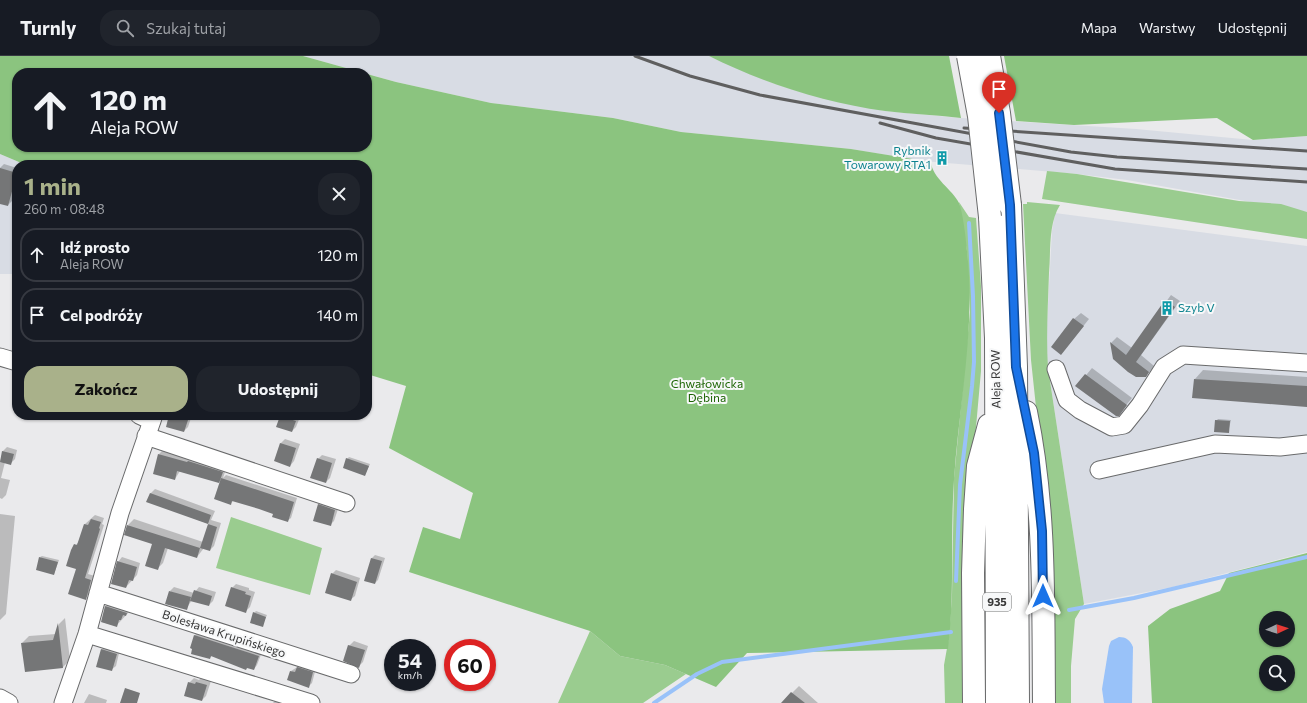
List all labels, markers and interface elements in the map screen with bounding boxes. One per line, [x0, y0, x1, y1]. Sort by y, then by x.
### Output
search box [100, 10, 380, 46]
text: Turnly [20, 16, 76, 39]
icon: search [114, 17, 136, 39]
text: Szukaj tutaj [146, 19, 226, 37]
text: Mapa [1081, 19, 1117, 36]
text: Warstwy [1139, 19, 1196, 36]
text: Udostępnij [1218, 19, 1287, 36]
pin [982, 72, 1016, 113]
icon: arrive [988, 78, 1010, 100]
text: 120 m [90, 82, 167, 116]
icon: ahead [24, 84, 76, 136]
text: Aleja ROW [90, 116, 178, 138]
place label: Rybnik Towarowy RTA1 [844, 143, 931, 171]
building icon: Rybnik Towarowy RTA1 [934, 150, 950, 166]
text: 1 min [24, 171, 81, 200]
button: close [318, 173, 360, 215]
text: 260 m · 08:48 [24, 201, 105, 217]
text: Idź prosto [60, 238, 130, 256]
icon: ahead [26, 244, 48, 266]
text: 120 m [318, 246, 358, 264]
text: Aleja ROW [60, 256, 124, 272]
building icon: Szyb V [1159, 300, 1175, 316]
place label: Szyb V [1178, 300, 1215, 314]
icon: arrive [26, 304, 48, 326]
text: Cel podróży [60, 306, 143, 324]
text: 140 m [317, 306, 358, 324]
street label: Aleja ROW [987, 349, 1003, 409]
button: Zakończ [24, 366, 188, 412]
button: Udostępnij [196, 366, 360, 412]
park label: Chwałowicka Dębina [671, 376, 743, 404]
position arrow [1022, 575, 1064, 617]
road number: 935 [983, 593, 1011, 611]
street label: Bolesława Krupińskiego [161, 606, 288, 660]
north arrow [1259, 611, 1295, 647]
map controls [1259, 611, 1295, 691]
speed limit sign: 60 [444, 639, 496, 691]
text: 54 [398, 648, 422, 672]
button: search [1259, 655, 1295, 691]
text: km/h [398, 669, 422, 681]

